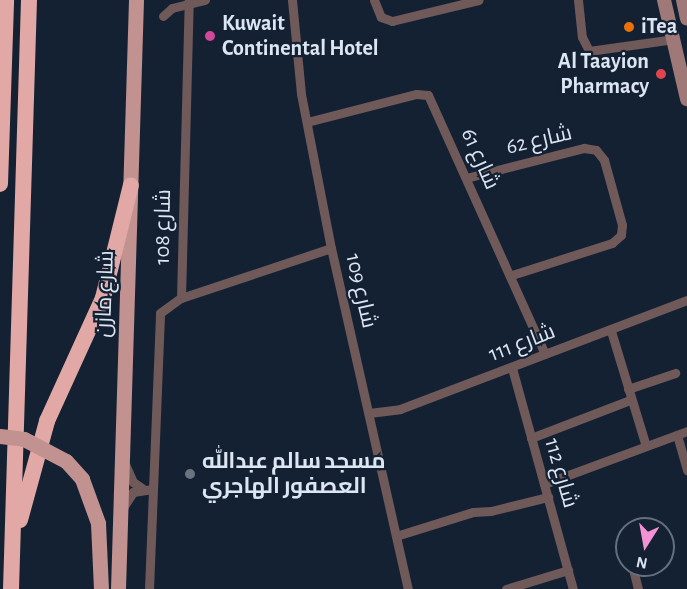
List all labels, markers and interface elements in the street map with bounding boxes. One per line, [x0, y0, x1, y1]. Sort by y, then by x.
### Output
place label: Kuwait Continental Hotel [222, 10, 378, 62]
place label: iTea [641, 14, 677, 40]
marker: iTea [622, 20, 636, 34]
marker: Kuwait Continental Hotel [203, 29, 217, 43]
place label: Al Taayion Pharmacy [558, 48, 649, 100]
marker: Al Taayion Pharmacy [654, 67, 668, 81]
street label: شارع 62 [504, 120, 574, 160]
street label: شارع 61 [455, 124, 505, 194]
street label: شارع 108 [149, 189, 177, 265]
street label: شارع مازن [90, 250, 120, 338]
street label: شارع 109 [340, 251, 382, 331]
street label: شارع 111 [485, 318, 559, 368]
street label: شارع 112 [538, 435, 584, 511]
place label: مسجد سالم عبدالله العصفور الهاجري [202, 448, 386, 500]
marker: مسجد سالم عبدالله العصفور الهاجري [183, 467, 197, 481]
north arrow [615, 517, 675, 577]
text: N [635, 554, 649, 572]

